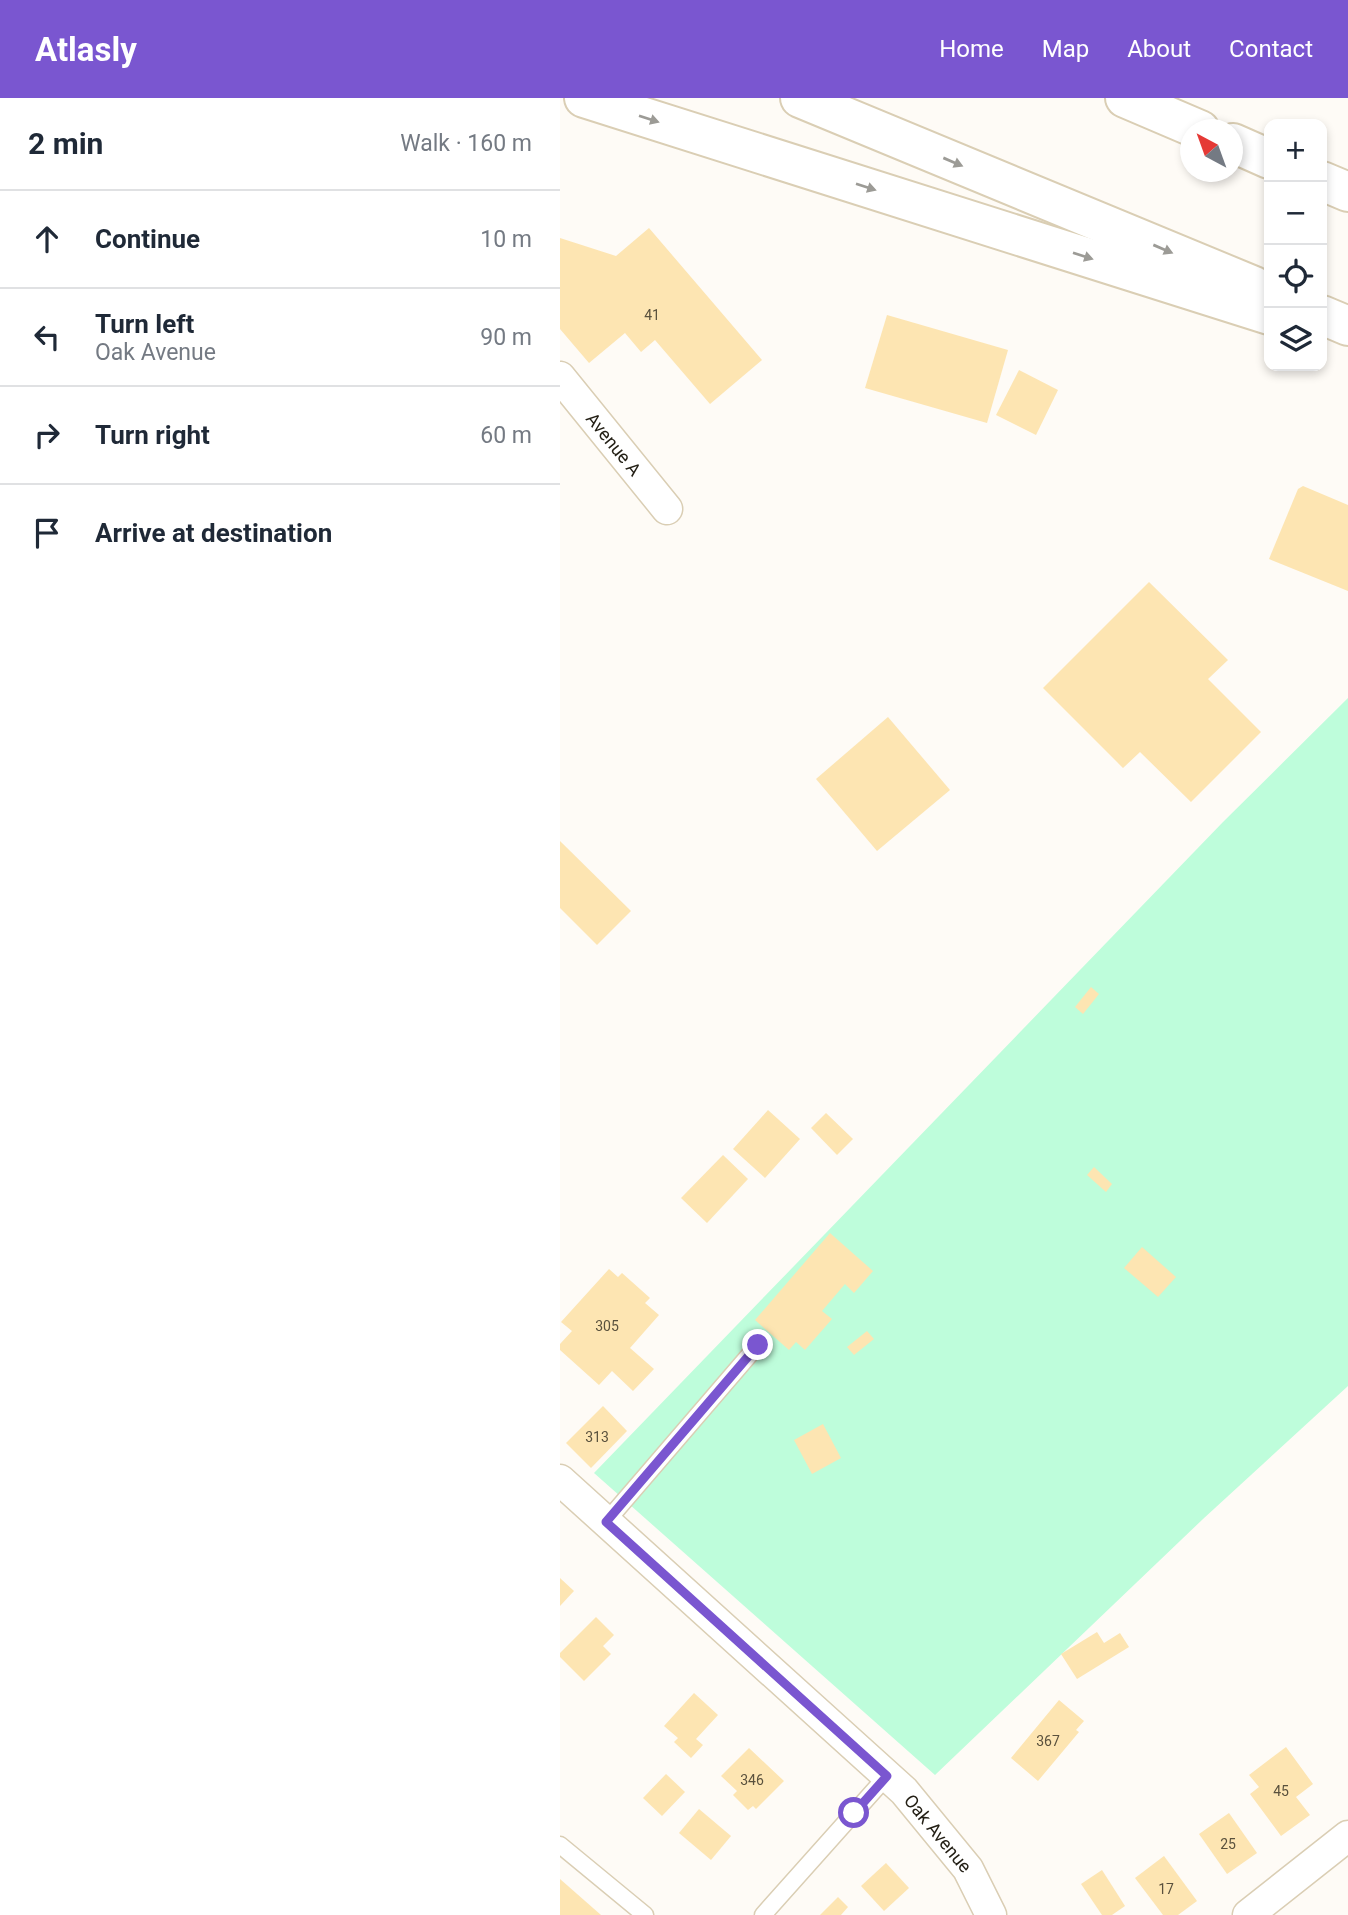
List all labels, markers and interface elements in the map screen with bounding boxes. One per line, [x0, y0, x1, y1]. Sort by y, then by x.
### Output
text: Atlasly [35, 30, 137, 69]
text: Home [939, 35, 1004, 63]
text: Map [1042, 35, 1089, 63]
text: About [1127, 35, 1191, 63]
text: Contact [1229, 35, 1313, 63]
one-way arrow [639, 114, 660, 124]
north arrow [1180, 119, 1243, 182]
map controls [1264, 119, 1327, 371]
button: + [1264, 119, 1327, 182]
text: 2 min [28, 126, 103, 161]
text: Walk · 160 m [400, 130, 532, 157]
one-way arrow [943, 156, 964, 167]
button: − [1264, 182, 1327, 245]
one-way arrow [856, 183, 877, 193]
icon: ahead [28, 220, 66, 258]
text: Continue [95, 224, 200, 254]
text: 10 m [480, 226, 532, 253]
one-way arrow [1153, 244, 1174, 255]
button: locate [1264, 245, 1327, 308]
one-way arrow [1073, 251, 1094, 262]
house number: 41 [644, 307, 660, 323]
button: layers [1264, 308, 1327, 371]
text: Turn left [95, 309, 194, 339]
icon: left [28, 318, 66, 356]
text: 90 m [480, 324, 532, 351]
text: Oak Avenue [95, 339, 216, 366]
street label: Avenue A [582, 408, 646, 480]
icon: right [28, 416, 66, 454]
text: Turn right [95, 420, 210, 450]
text: 60 m [480, 422, 532, 449]
icon: arrive [28, 514, 66, 552]
text: Arrive at destination [95, 518, 332, 548]
house number: 305 [595, 1318, 619, 1334]
route end [742, 1329, 773, 1360]
house number: 313 [585, 1429, 609, 1445]
house number: 367 [1036, 1733, 1060, 1749]
house number: 346 [740, 1772, 764, 1788]
house number: 45 [1273, 1783, 1289, 1799]
street label: Oak Avenue [900, 1790, 977, 1876]
route start [838, 1797, 869, 1828]
house number: 25 [1220, 1836, 1236, 1852]
house number: 17 [1158, 1881, 1174, 1897]

